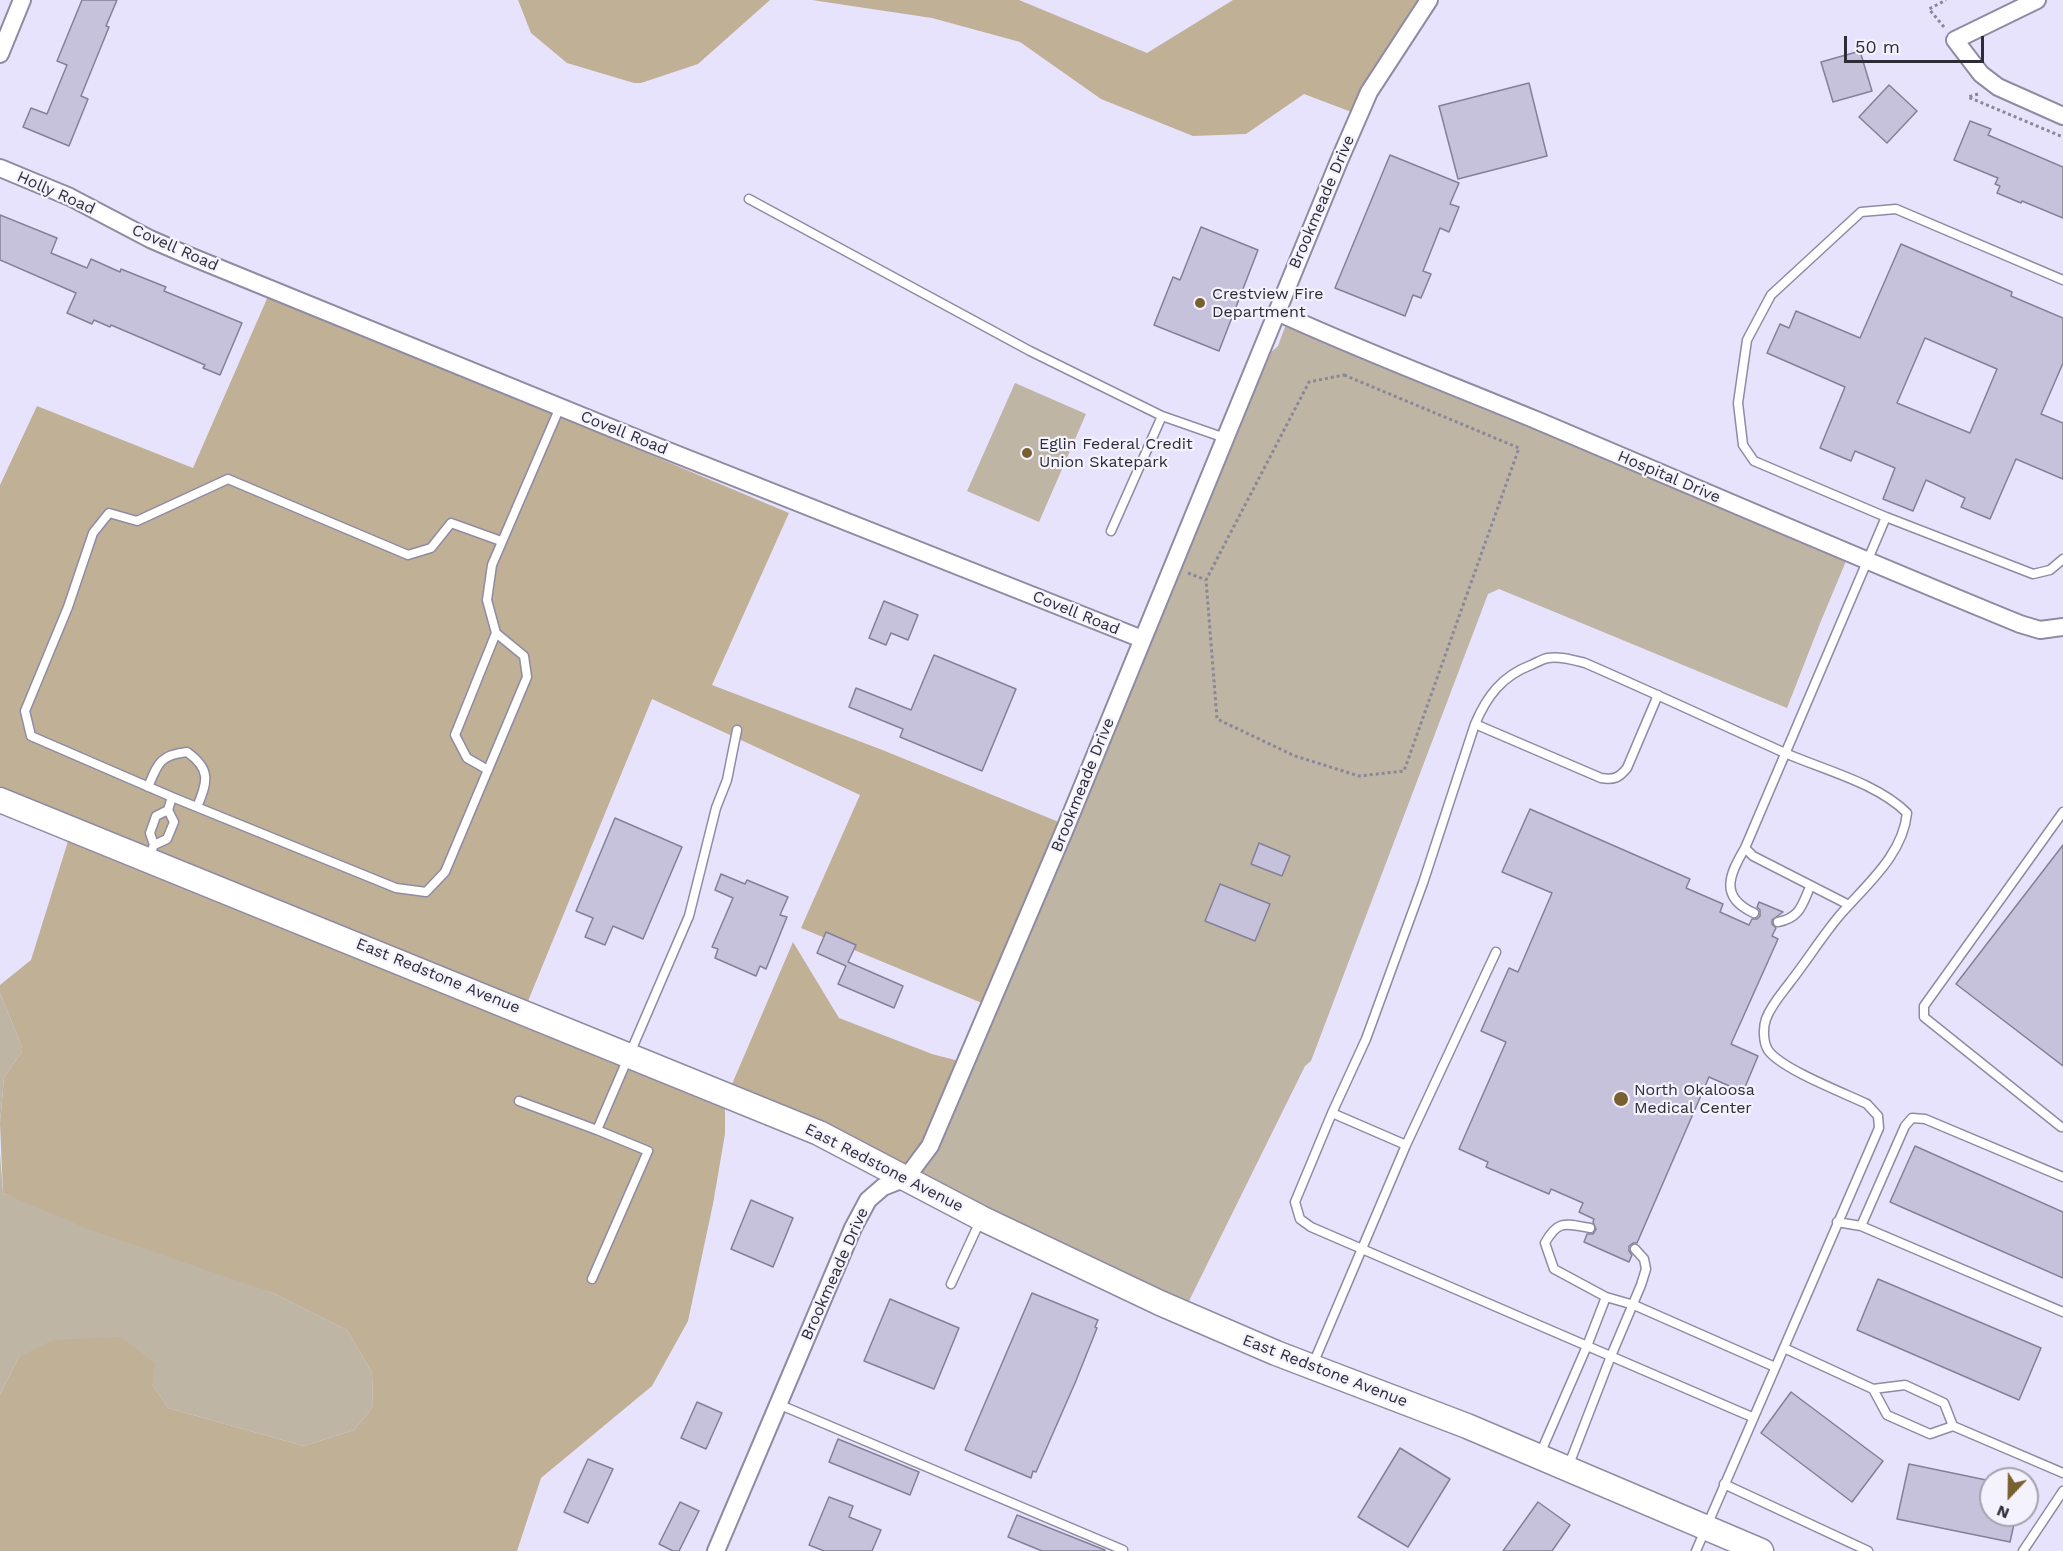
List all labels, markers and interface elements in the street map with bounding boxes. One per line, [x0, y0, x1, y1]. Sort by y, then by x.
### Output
scale bar [1847, 24, 1986, 62]
text: 50 m [1855, 36, 1900, 57]
street label: Brookmeade Drive [1285, 132, 1359, 272]
street label: Holly Road [14, 167, 98, 219]
street label: Covell Road [129, 220, 221, 276]
place label: Crestview Fire Department [1212, 284, 1324, 322]
marker: Crestview Fire Department [1193, 296, 1207, 310]
street label: Covell Road [578, 407, 670, 459]
place label: Eglin Federal Credit Union Skatepark [1039, 434, 1193, 472]
marker: Eglin Federal Credit Union Skatepark [1020, 446, 1034, 460]
street label: Hospital Drive [1615, 447, 1723, 507]
street label: Covell Road [1030, 587, 1122, 639]
street label: Brookmeade Drive [1047, 715, 1119, 855]
street label: East Redstone Avenue [353, 934, 523, 1018]
place label: North Okaloosa Medical Center [1634, 1080, 1755, 1118]
marker: North Okaloosa Medical Center [1612, 1090, 1630, 1108]
street label: East Redstone Avenue [801, 1120, 967, 1216]
street label: Brookmeade Drive [797, 1205, 873, 1343]
street label: East Redstone Avenue [1240, 1331, 1410, 1411]
north arrow [1979, 1467, 2039, 1527]
text: N [1994, 1501, 2012, 1523]

